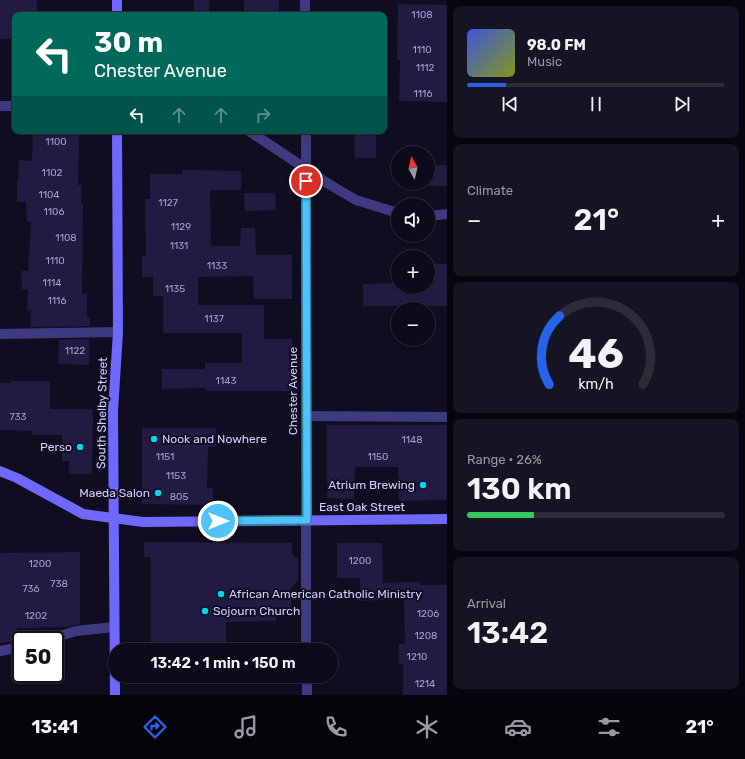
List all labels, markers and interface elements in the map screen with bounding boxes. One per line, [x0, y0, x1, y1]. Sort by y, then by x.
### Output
house number: 1108 [411, 9, 433, 21]
text: 30 m [94, 26, 163, 59]
icon: left [28, 28, 80, 80]
text: 98.0 FM [527, 36, 586, 54]
house number: 1110 [412, 44, 432, 56]
text: Music [527, 54, 562, 69]
text: Chester Avenue [94, 60, 227, 82]
house number: 1112 [416, 62, 434, 74]
house number: 1116 [414, 88, 432, 100]
icon: previous [499, 93, 521, 115]
icon: pause [585, 93, 607, 115]
icon: next [671, 93, 693, 115]
icon: left [126, 104, 148, 126]
icon: ahead [168, 104, 190, 126]
icon: ahead [210, 104, 232, 126]
icon: right [252, 104, 274, 126]
house number: 1100 [45, 136, 67, 148]
north arrow [391, 146, 435, 190]
map controls [391, 146, 435, 346]
pin [289, 164, 323, 198]
house number: 1102 [42, 167, 63, 179]
icon: arrive [295, 170, 317, 192]
text: Climate [467, 183, 513, 198]
house number: 1104 [38, 189, 60, 201]
house number: 1127 [158, 197, 178, 209]
button: sound [391, 198, 435, 242]
text: 21° [574, 202, 619, 238]
house number: 1106 [44, 206, 64, 218]
text: − [467, 207, 481, 234]
text: + [711, 207, 725, 234]
house number: 1129 [171, 221, 191, 233]
house number: 1108 [55, 232, 77, 244]
house number: 1131 [170, 240, 188, 252]
button: + [391, 250, 435, 294]
house number: 1110 [45, 255, 65, 267]
house number: 1133 [207, 260, 227, 272]
house number: 1114 [42, 277, 62, 289]
house number: 1135 [165, 283, 185, 295]
house number: 1116 [48, 295, 66, 307]
button: − [391, 302, 435, 346]
house number: 1137 [204, 313, 224, 325]
text: 46 [568, 329, 624, 378]
house number: 1122 [65, 345, 85, 357]
street label: Chester Avenue [286, 346, 300, 435]
street label: South Shelby Street [94, 357, 110, 469]
house number: 1143 [216, 375, 236, 387]
text: km/h [578, 376, 614, 393]
house number: 733 [9, 411, 27, 423]
place label: Nook and Nowhere [162, 432, 267, 446]
marker: Nook and Nowhere [149, 434, 159, 444]
house number: 1148 [401, 434, 423, 446]
place label: Perso [40, 440, 72, 454]
marker: Perso [75, 442, 85, 452]
house number: 1151 [156, 451, 174, 463]
house number: 1150 [368, 451, 388, 463]
text: Range · 26% [467, 452, 542, 467]
house number: 1153 [166, 470, 186, 482]
text: 130 km [467, 471, 572, 507]
place label: Atrium Brewing [328, 478, 415, 492]
marker: Atrium Brewing [418, 480, 428, 490]
place label: Maeda Salon [79, 486, 150, 500]
marker: Maeda Salon [153, 488, 163, 498]
house number: 805 [170, 491, 188, 503]
position arrow [197, 500, 239, 542]
street label: East Oak Street [319, 500, 405, 514]
house number: 1200 [349, 555, 371, 567]
house number: 1200 [29, 558, 51, 570]
house number: 738 [50, 578, 68, 590]
house number: 736 [22, 583, 40, 595]
place label: African American Catholic Ministry [229, 587, 422, 601]
marker: African American Catholic Ministry [216, 589, 226, 599]
text: Arrival [467, 596, 506, 611]
place label: Sojourn Church [213, 604, 300, 618]
marker: Sojourn Church [200, 606, 210, 616]
house number: 1206 [417, 608, 439, 620]
house number: 1202 [25, 610, 47, 622]
text: 13:42 [467, 615, 548, 651]
house number: 1208 [415, 630, 437, 642]
speed limit sign: 50 [12, 631, 64, 683]
house number: 1210 [407, 651, 427, 663]
text: 13:42 · 1 min · 150 m [150, 654, 296, 672]
house number: 1214 [415, 678, 435, 690]
icon: directions [141, 713, 169, 741]
icon: music [232, 713, 260, 741]
icon: phone [322, 713, 350, 741]
icon: climate [413, 713, 441, 741]
icon: car [504, 713, 532, 741]
icon: filters [595, 713, 623, 741]
text: 13:41 [31, 716, 78, 738]
text: 21° [685, 716, 714, 738]

